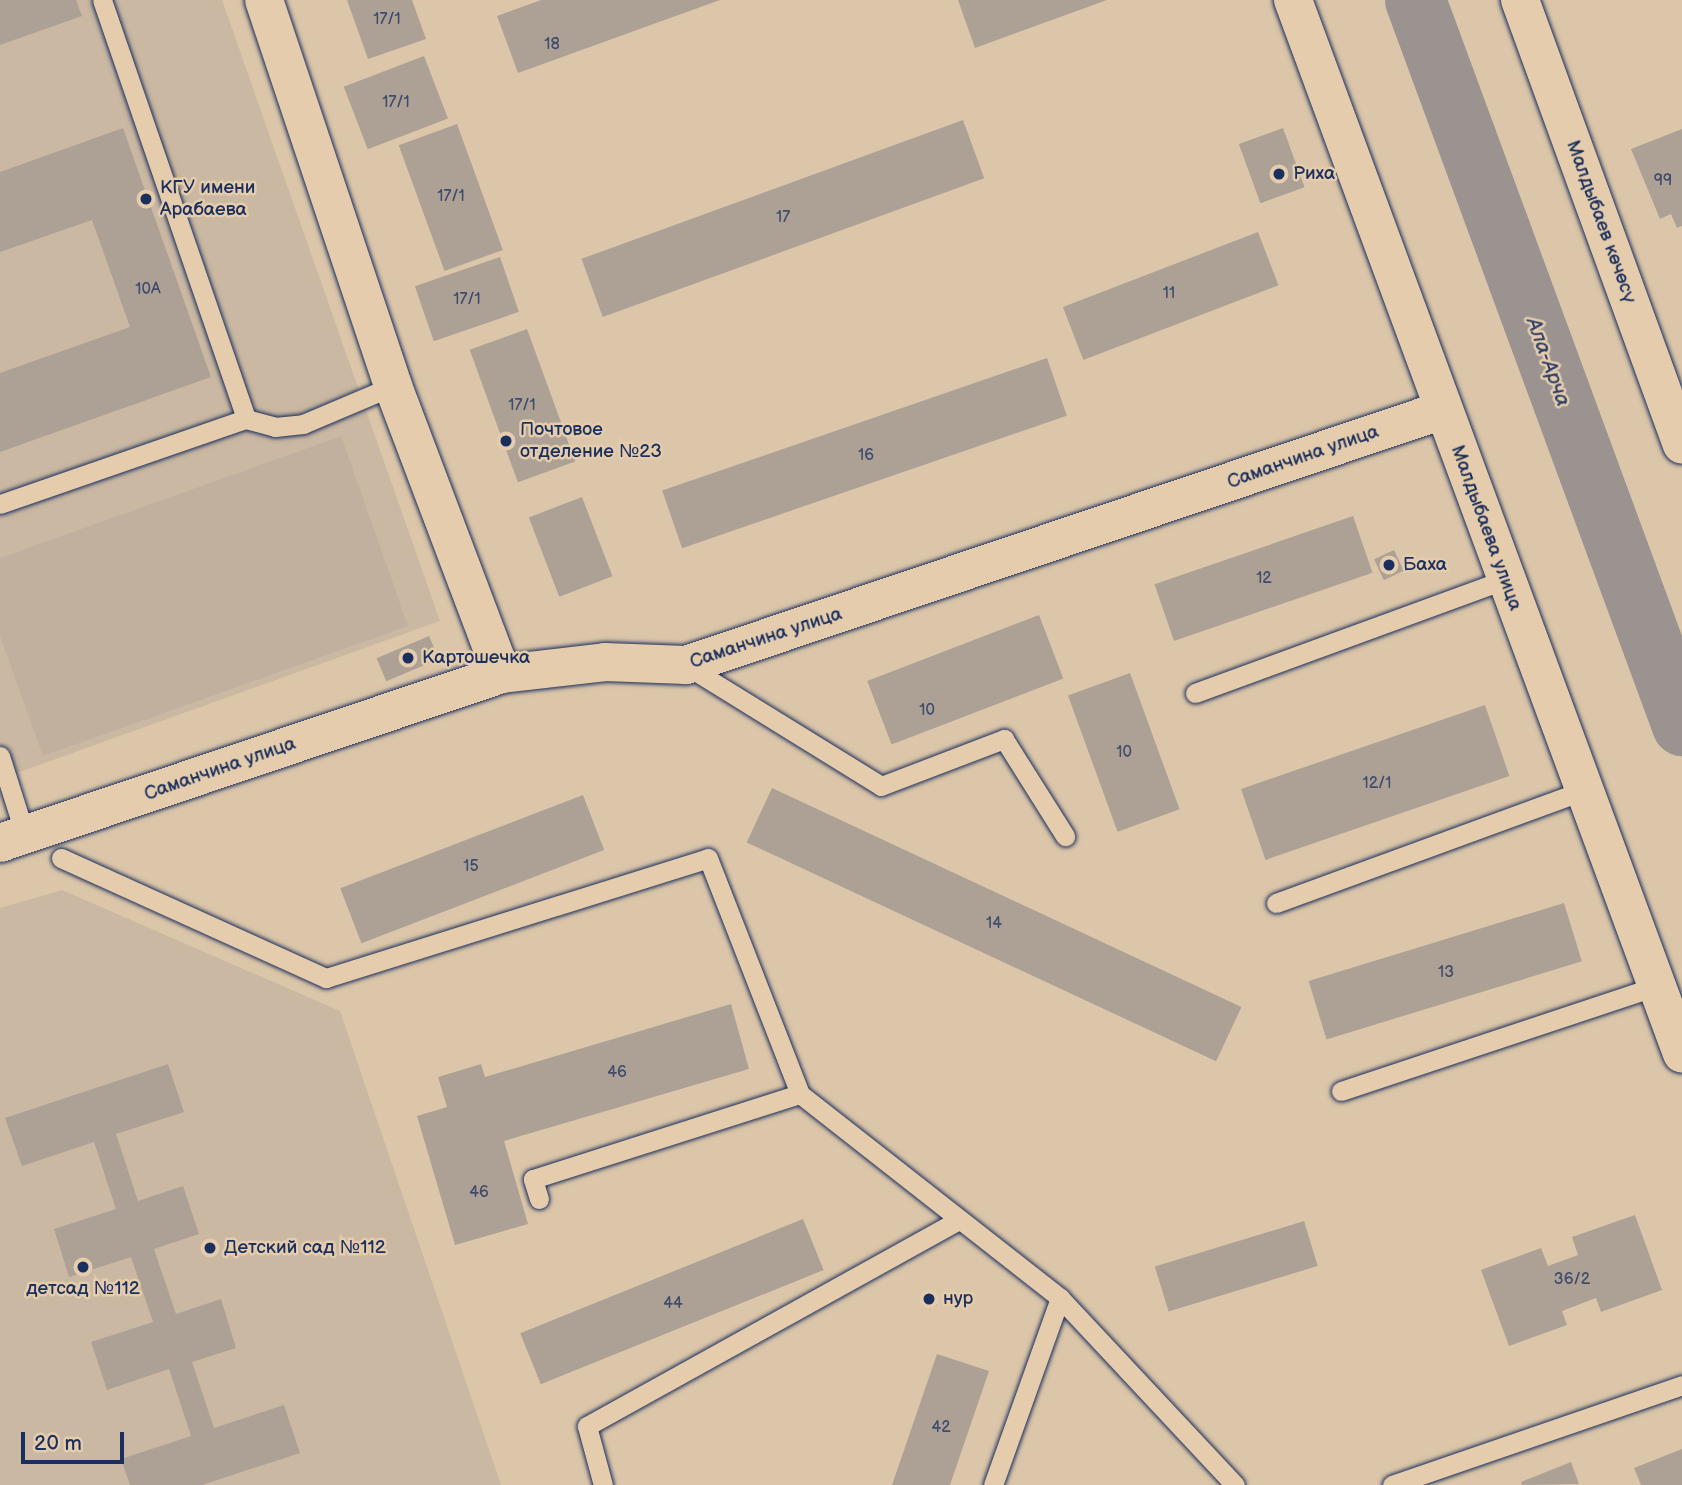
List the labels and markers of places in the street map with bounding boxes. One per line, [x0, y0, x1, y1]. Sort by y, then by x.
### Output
place label: Риха [1293, 163, 1335, 185]
marker: Риха [1271, 166, 1287, 182]
place label: КГУ имени Арабаева [160, 177, 255, 221]
marker: КГУ имени Арабаева [138, 191, 154, 207]
place label: Почтовое отделение №23 [520, 419, 662, 463]
marker: Почтовое отделение №23 [498, 433, 514, 449]
place label: Баха [1403, 554, 1447, 576]
marker: Баха [1381, 557, 1397, 573]
place label: Картошечка [422, 647, 530, 669]
marker: Картошечка [400, 650, 416, 666]
place label: Детский сад №112 [224, 1237, 386, 1259]
marker: Детский сад №112 [202, 1240, 218, 1256]
marker: детсад №112 [75, 1259, 91, 1275]
place label: детсад №112 [26, 1278, 140, 1300]
place label: нур [943, 1288, 973, 1310]
marker: нур [921, 1291, 937, 1307]

